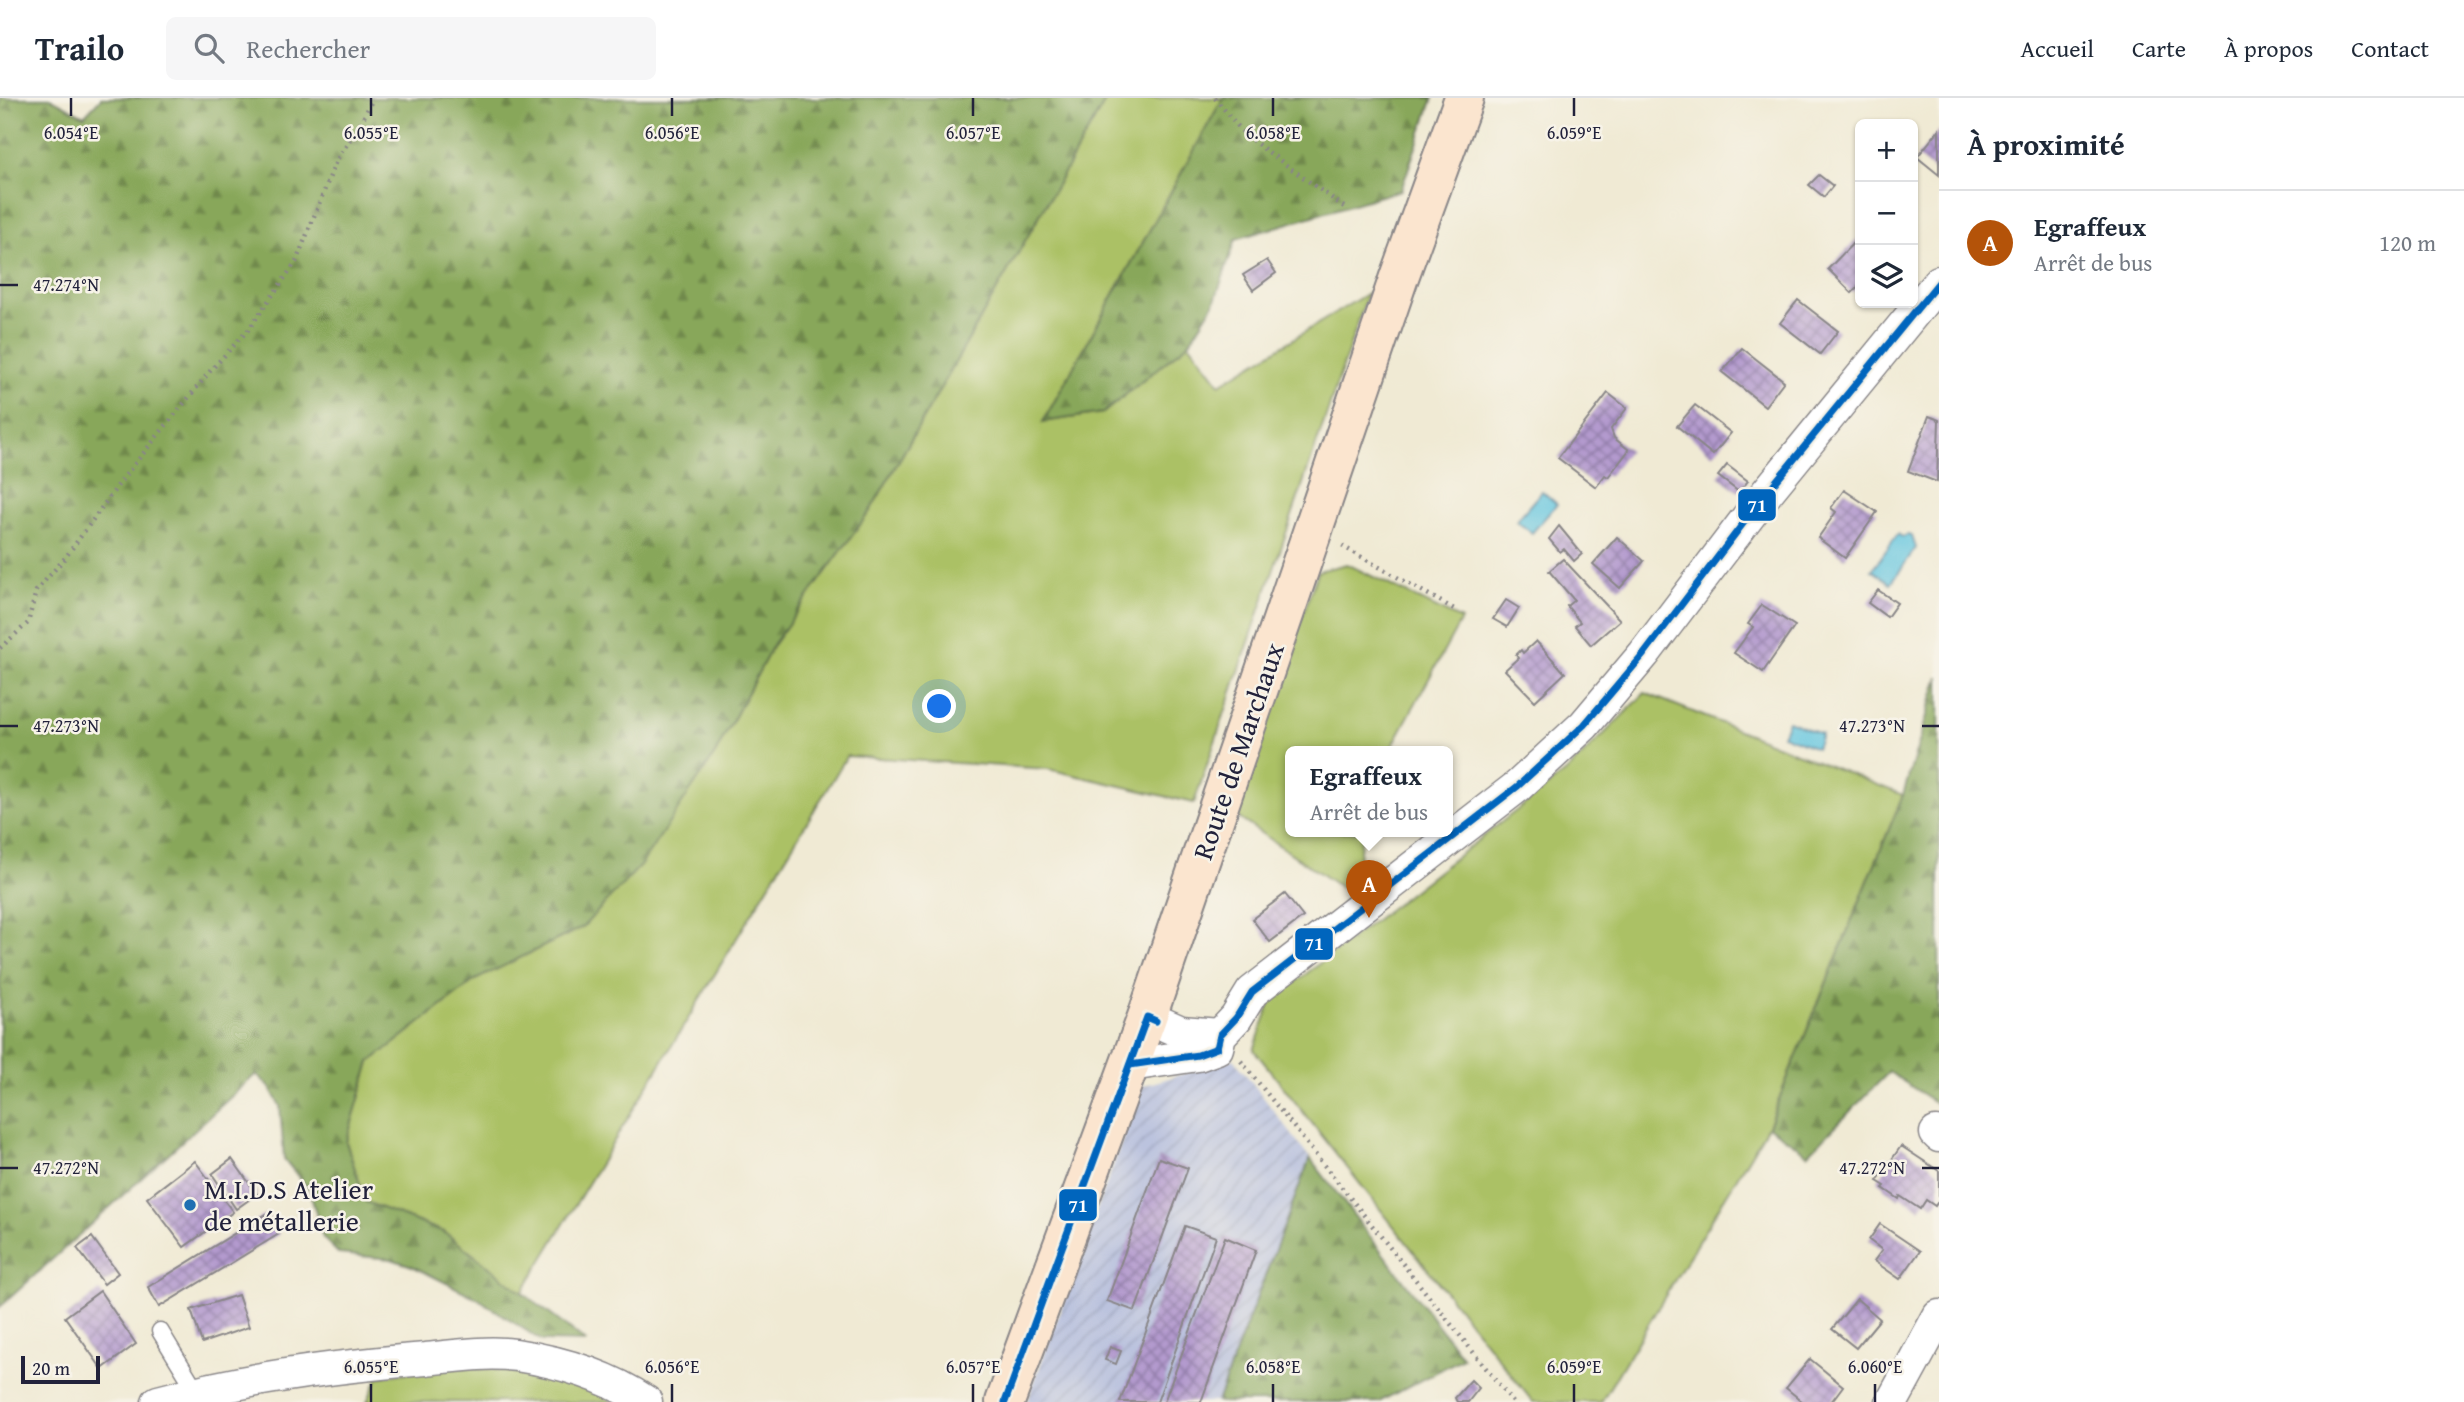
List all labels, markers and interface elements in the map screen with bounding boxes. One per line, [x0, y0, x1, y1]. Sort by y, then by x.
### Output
search box [166, 17, 656, 80]
text: Trailo [35, 24, 124, 72]
icon: search [190, 29, 228, 67]
text: Rechercher [246, 29, 370, 68]
text: Accueil [2020, 31, 2094, 66]
text: Carte [2132, 31, 2186, 66]
text: À propos [2224, 31, 2313, 66]
text: Contact [2351, 31, 2429, 66]
text: 6.054°E [44, 119, 98, 146]
text: 6.055°E [344, 119, 398, 146]
text: 6.056°E [645, 119, 699, 146]
text: 6.057°E [946, 119, 1000, 146]
text: 6.058°E [1246, 119, 1300, 146]
text: 6.059°E [1547, 119, 1601, 146]
map controls [1855, 119, 1918, 308]
button: + [1855, 119, 1918, 182]
text: À proximité [1967, 122, 2125, 166]
button: − [1855, 182, 1918, 245]
text: Egraffeux [2034, 207, 2146, 246]
text: A [1983, 226, 1997, 259]
text: 120 m [2379, 226, 2436, 259]
button: layers [1855, 245, 1918, 308]
text: Arrêt de bus [2034, 246, 2153, 279]
text: 47.274°N [33, 271, 99, 298]
line badge: 71 [1737, 488, 1777, 522]
text: 71 [1747, 491, 1767, 519]
street label: Route de Marchaux [1181, 636, 1294, 865]
your location [922, 689, 956, 723]
text: 47.273°N [33, 712, 99, 739]
text: 47.273°N [1839, 712, 1905, 739]
popup [1285, 746, 1453, 837]
text: Egraffeux [1310, 756, 1422, 795]
text: Arrêt de bus [1310, 795, 1428, 828]
pin: A [1346, 860, 1392, 918]
line badge: 71 [1294, 927, 1334, 961]
text: 71 [1304, 929, 1324, 957]
text: 47.272°N [33, 1154, 99, 1181]
text: 47.272°N [1839, 1154, 1905, 1181]
place label: M.I.D.S Atelier de métallerie [204, 1168, 374, 1241]
line badge: 71 [1058, 1188, 1098, 1222]
text: 71 [1068, 1191, 1088, 1219]
marker: M.I.D.S Atelier de métallerie [182, 1197, 198, 1213]
scale bar [21, 1353, 100, 1385]
text: 6.055°E [344, 1353, 398, 1380]
text: 6.056°E [645, 1353, 699, 1380]
text: 6.057°E [946, 1353, 1000, 1380]
text: 6.058°E [1246, 1353, 1300, 1380]
text: 6.059°E [1547, 1353, 1601, 1380]
text: 6.060°E [1848, 1353, 1902, 1380]
text: 20 m [32, 1354, 70, 1382]

